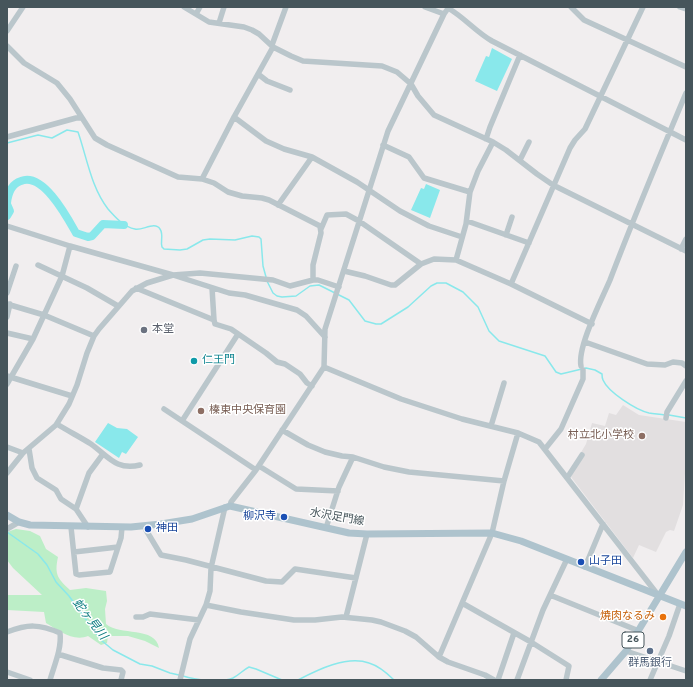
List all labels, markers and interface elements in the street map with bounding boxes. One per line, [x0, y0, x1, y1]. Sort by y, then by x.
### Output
place label: 本堂 [152, 323, 174, 337]
marker: 本堂 [139, 325, 149, 335]
place label: 仁王門 [202, 354, 235, 368]
marker: 仁王門 [189, 356, 199, 366]
place label: 榛東中央保育園 [209, 404, 286, 418]
marker: 榛東中央保育園 [196, 406, 206, 416]
place label: 村立北小学校 [568, 429, 634, 443]
marker: 村立北小学校 [637, 431, 647, 441]
street label: 水沢足門線 [309, 507, 365, 529]
place label: 柳沢寺 [243, 510, 276, 524]
marker: 柳沢寺 [279, 512, 289, 522]
place label: 神田 [156, 522, 178, 536]
marker: 神田 [143, 524, 153, 534]
place label: 山子田 [589, 555, 622, 569]
marker: 山子田 [576, 557, 586, 567]
water label: 蛇ヶ見川 [69, 597, 109, 643]
place label: 焼肉なるみ [600, 610, 655, 624]
marker: 焼肉なるみ [658, 612, 668, 622]
road number: 26 [622, 632, 644, 648]
marker: 群馬銀行 [645, 646, 655, 656]
place label: 群馬銀行 [628, 657, 672, 671]

